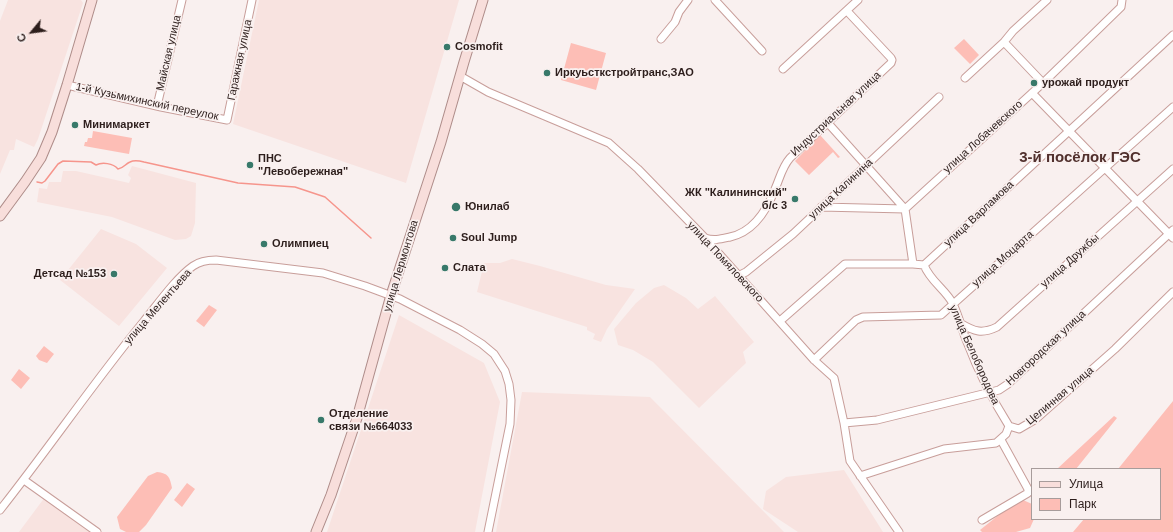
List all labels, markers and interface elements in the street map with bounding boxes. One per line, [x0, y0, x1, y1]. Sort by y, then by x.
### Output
north arrow [12, 12, 52, 52]
street label: Майская улица [154, 14, 184, 92]
street label: Гаражная улица [225, 18, 255, 102]
text: С [14, 31, 29, 44]
place label: Cosmofit [455, 40, 503, 54]
marker: Cosmofit [442, 42, 452, 52]
place label: Иркуьсткстройтранс,ЗАО [555, 66, 694, 80]
marker: Иркуьсткстройтранс,ЗАО [542, 68, 552, 78]
street label: Индустриальная улица [788, 69, 884, 159]
place label: урожай продукт [1042, 76, 1129, 90]
marker: урожай продукт [1029, 78, 1039, 88]
street label: 1-й Кузьмихинский переулок [74, 80, 220, 124]
street label: улица Лобачевского [940, 98, 1026, 176]
place label: Минимаркет [83, 118, 150, 132]
marker: Минимаркет [70, 120, 80, 130]
district label: 3-й посёлок ГЭС [1019, 149, 1141, 167]
place label: ПНС "Левобережная" [258, 152, 348, 178]
street label: улица Калинина [806, 156, 876, 222]
marker: ПНС "Левобережная" [245, 160, 255, 170]
street label: улица Варламова [941, 178, 1017, 250]
place label: ЖК "Калининский" б/с 3 [685, 186, 787, 212]
marker: ЖК "Калининский" б/с 3 [790, 194, 800, 204]
place label: Юнилаб [465, 200, 510, 214]
marker: Юнилаб [450, 201, 462, 213]
street label: улица Лермонтова [381, 218, 421, 314]
street label: улица Помяловского [684, 219, 766, 305]
street label: улица Моцарта [970, 228, 1036, 290]
place label: Soul Jump [461, 231, 517, 245]
street label: улица Дружбы [1038, 231, 1102, 291]
marker: Soul Jump [448, 233, 458, 243]
place label: Олимпиец [272, 237, 329, 251]
marker: Олимпиец [259, 239, 269, 249]
place label: Слата [453, 261, 486, 275]
marker: Слата [440, 263, 450, 273]
place label: Детсад №153 [34, 267, 106, 281]
street label: улица Мелентьева [122, 267, 194, 347]
marker: Детсад №153 [109, 269, 119, 279]
street label: улица Белобородова [946, 303, 1002, 407]
street label: Новгородская улица [1003, 308, 1089, 388]
street label: Целинная улица [1024, 364, 1096, 428]
place label: Отделение связи №664033 [329, 407, 412, 433]
marker: Отделение связи №664033 [316, 415, 326, 425]
legend [1031, 468, 1161, 520]
text: Улица [1069, 477, 1103, 491]
text: Парк [1069, 497, 1096, 511]

